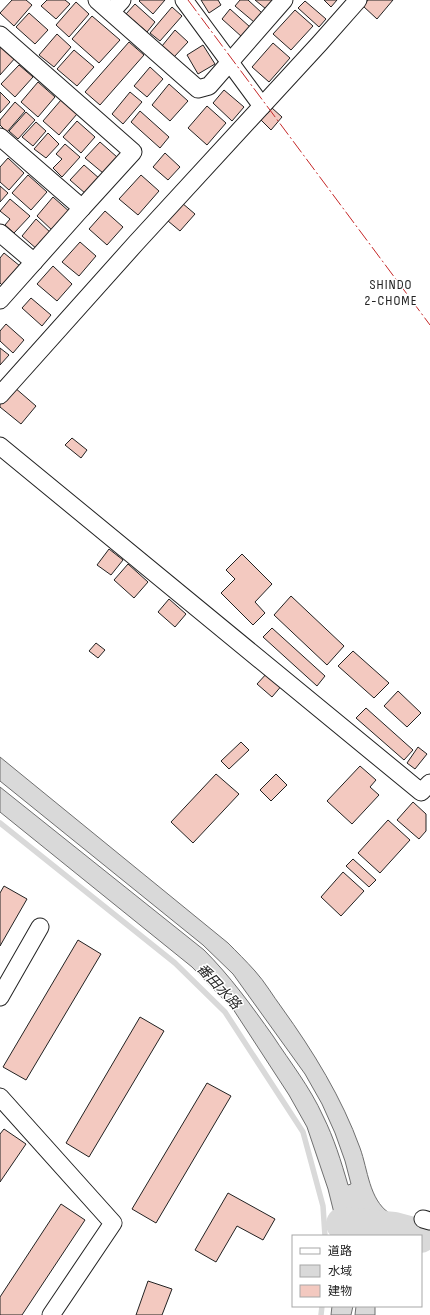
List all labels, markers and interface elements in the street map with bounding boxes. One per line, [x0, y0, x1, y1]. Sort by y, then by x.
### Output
district label: SHINDO 2-CHOME [365, 276, 417, 309]
water label: 番田水路 [193, 960, 245, 1013]
legend [292, 1235, 422, 1307]
text: 道路 [328, 1244, 352, 1259]
text: 水域 [328, 1264, 352, 1279]
text: 建物 [328, 1284, 352, 1299]

